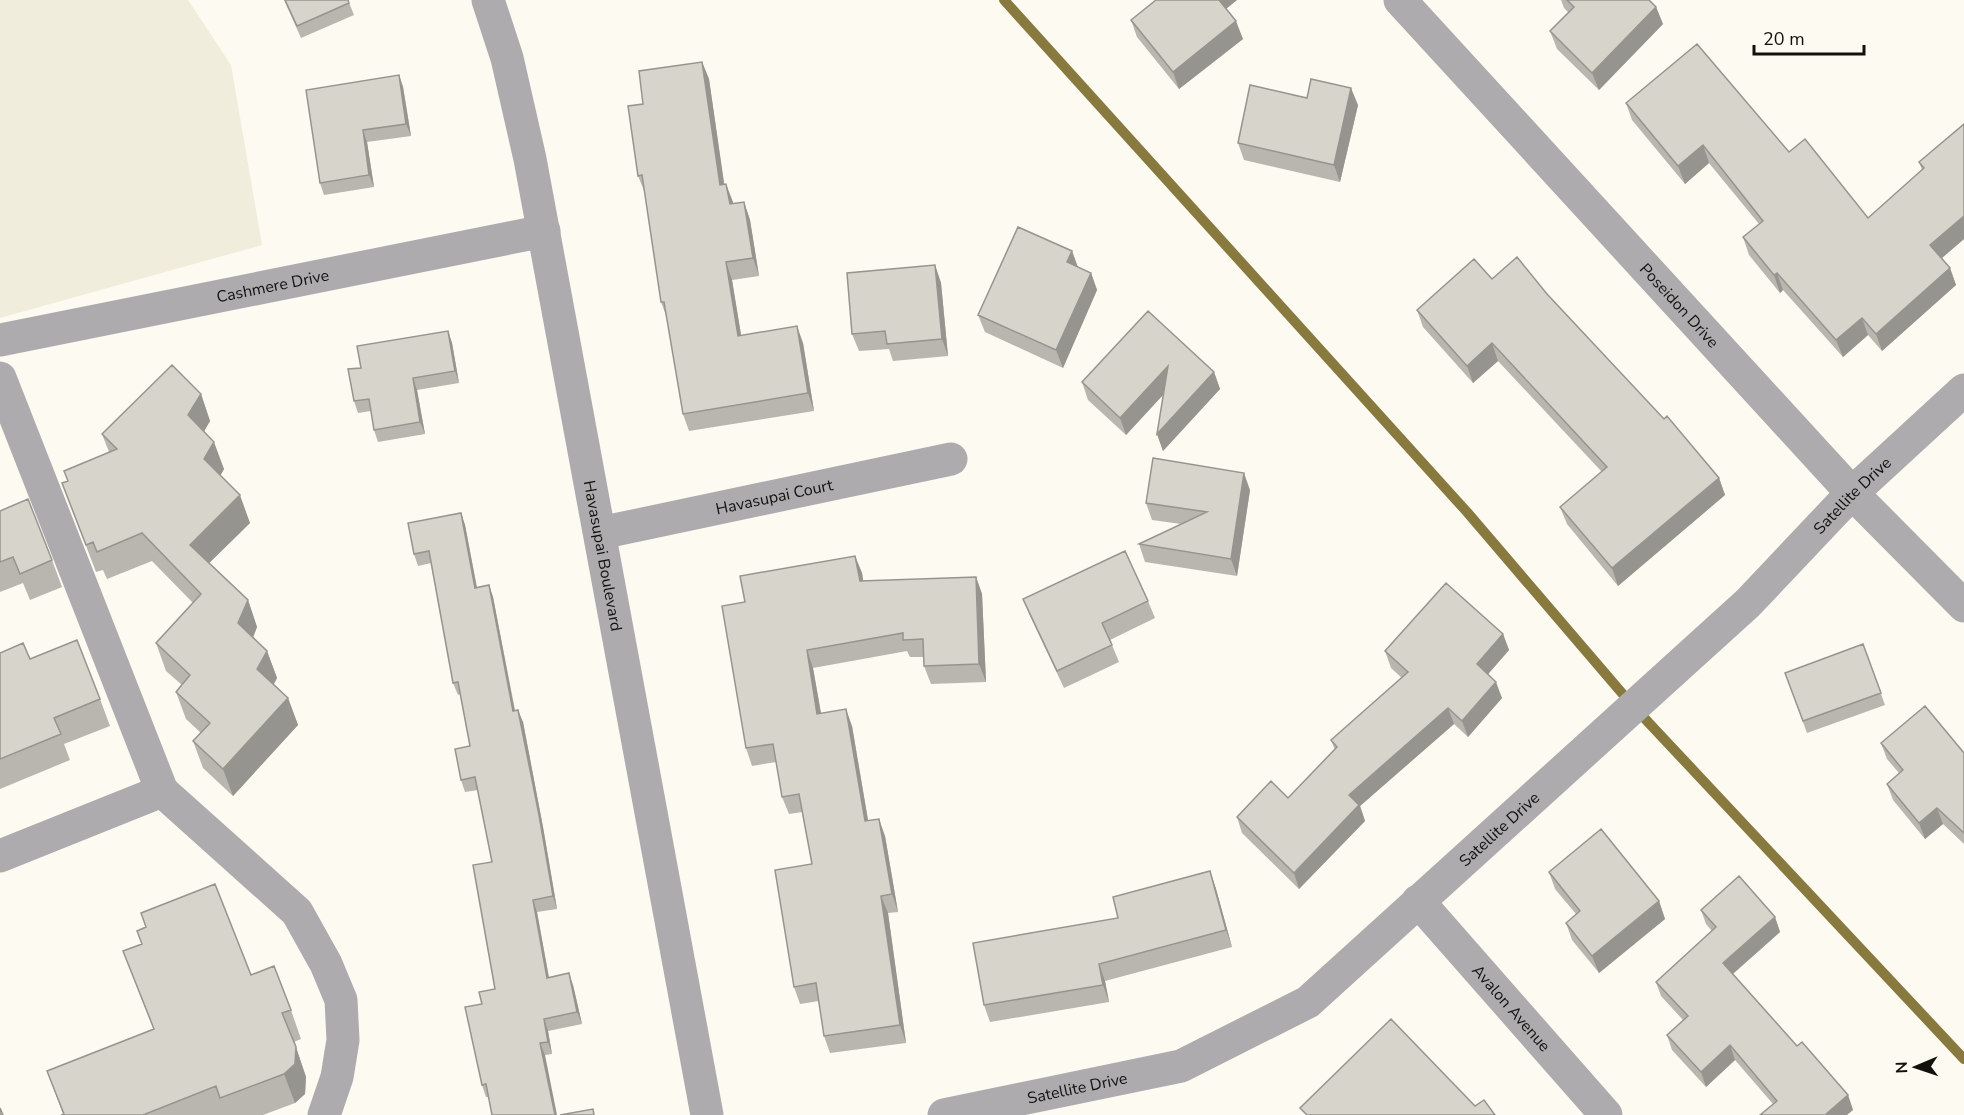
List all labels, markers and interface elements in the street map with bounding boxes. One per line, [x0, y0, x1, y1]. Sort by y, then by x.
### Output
scale bar [1754, 18, 1864, 56]
text: 20 m [1763, 27, 1805, 51]
street label: Poseidon Drive [1634, 259, 1724, 353]
street label: Cashmere Drive [215, 264, 331, 308]
street label: Satellite Drive [1809, 452, 1896, 539]
street label: Havasupai Court [714, 474, 835, 520]
street label: Havasupai Boulevard [578, 479, 627, 633]
street label: Satellite Drive [1455, 787, 1545, 872]
street label: Avalon Avenue [1467, 960, 1555, 1057]
north arrow [1886, 1037, 1946, 1097]
text: N [1891, 1061, 1913, 1074]
street label: Satellite Drive [1025, 1067, 1129, 1110]

